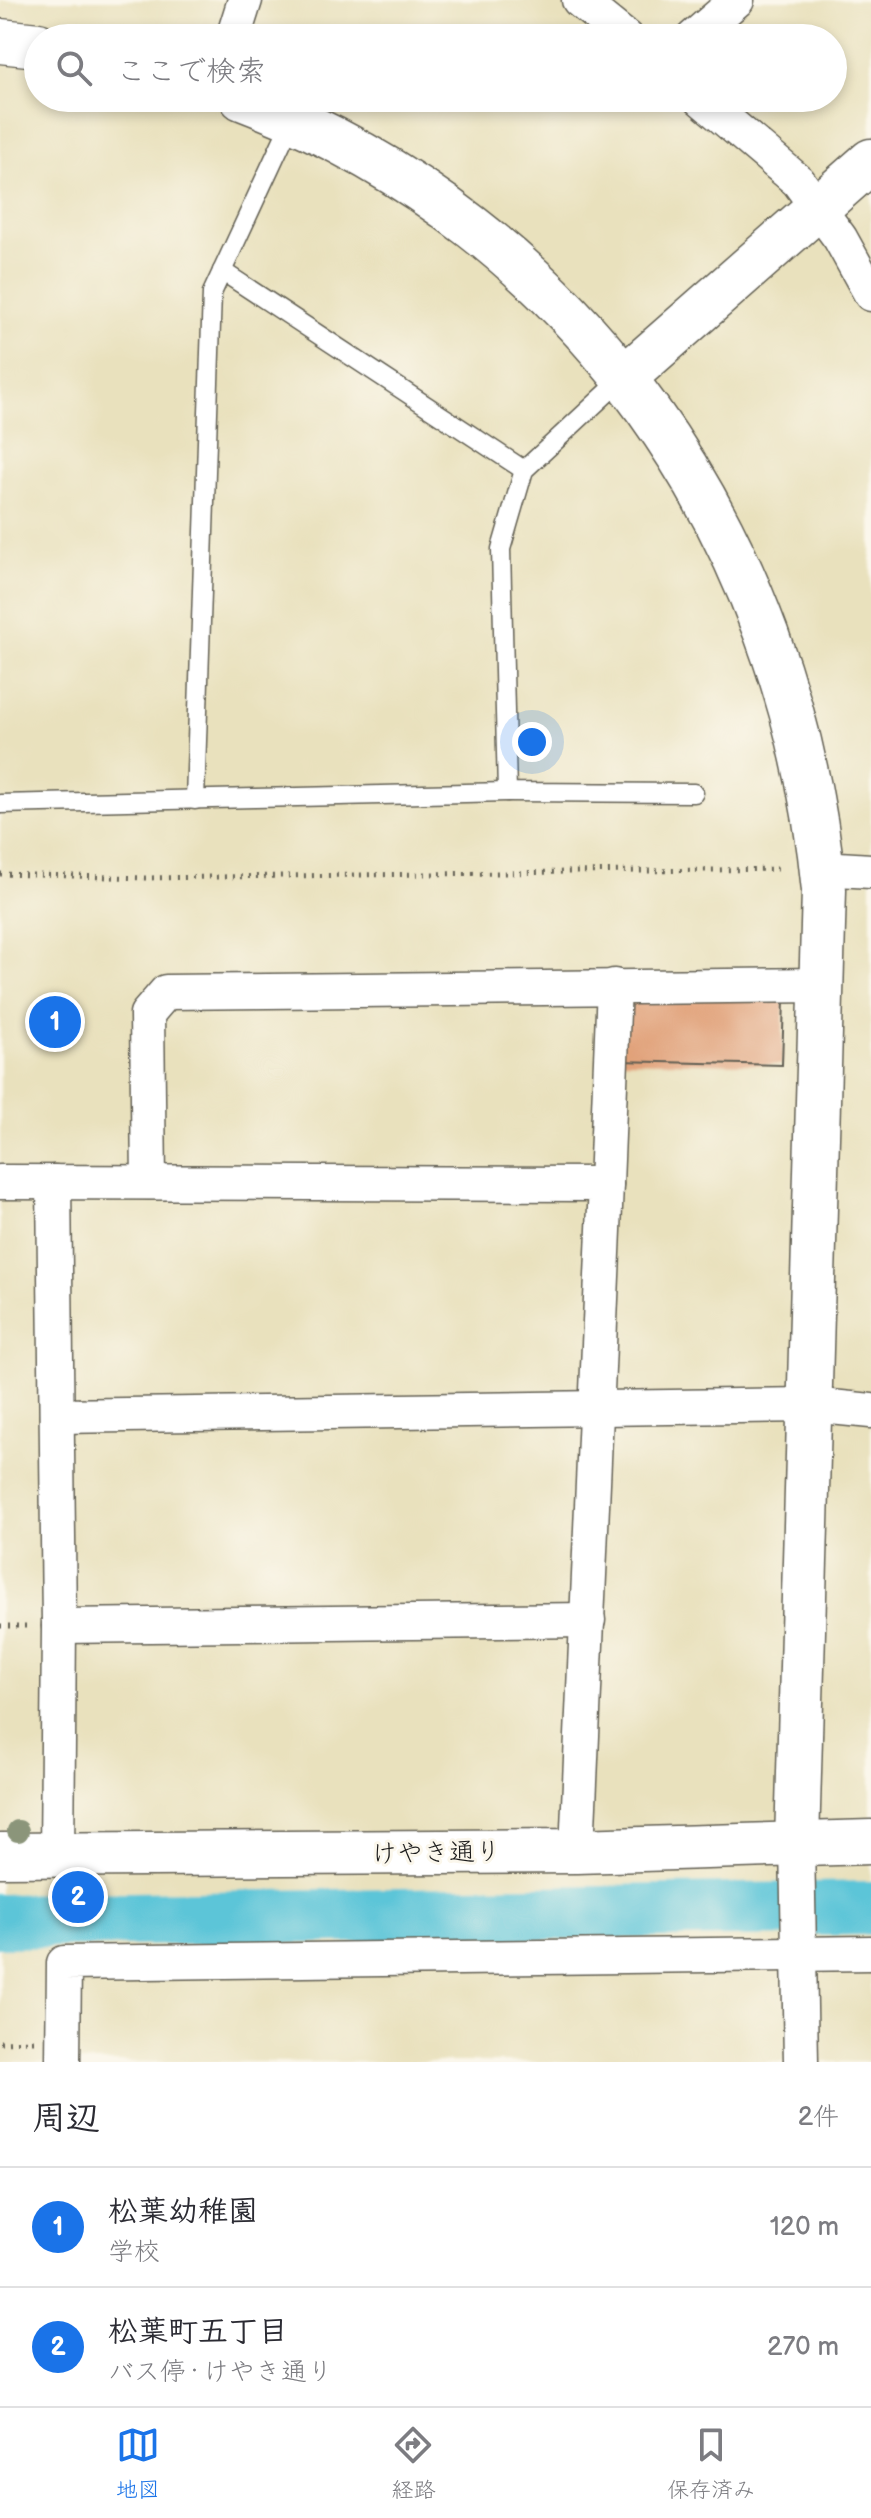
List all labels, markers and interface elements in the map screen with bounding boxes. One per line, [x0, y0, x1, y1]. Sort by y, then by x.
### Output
search box [24, 24, 847, 112]
icon: search [52, 46, 96, 90]
text: ここで検索 [116, 54, 266, 90]
your location [512, 722, 552, 762]
pin: 1 [29, 992, 81, 1052]
street label: けやき通り [371, 1837, 501, 1870]
pin: 2 [52, 1867, 104, 1927]
text: 周辺 [32, 2098, 100, 2139]
text: 2件 [798, 2102, 839, 2133]
text: 松葉幼稚園 [108, 2194, 258, 2230]
text: 1 [53, 2212, 63, 2243]
text: 120 m [770, 2212, 839, 2243]
text: 学校 [108, 2237, 160, 2268]
text: 松葉町五丁目 [108, 2314, 288, 2350]
text: 2 [50, 2332, 66, 2363]
text: 270 m [767, 2332, 839, 2363]
text: バス停 · けやき通り [108, 2357, 333, 2388]
tab: 地図 [116, 2423, 160, 2504]
tab: 経路 [391, 2423, 435, 2504]
tab: 保存済み [667, 2423, 755, 2504]

